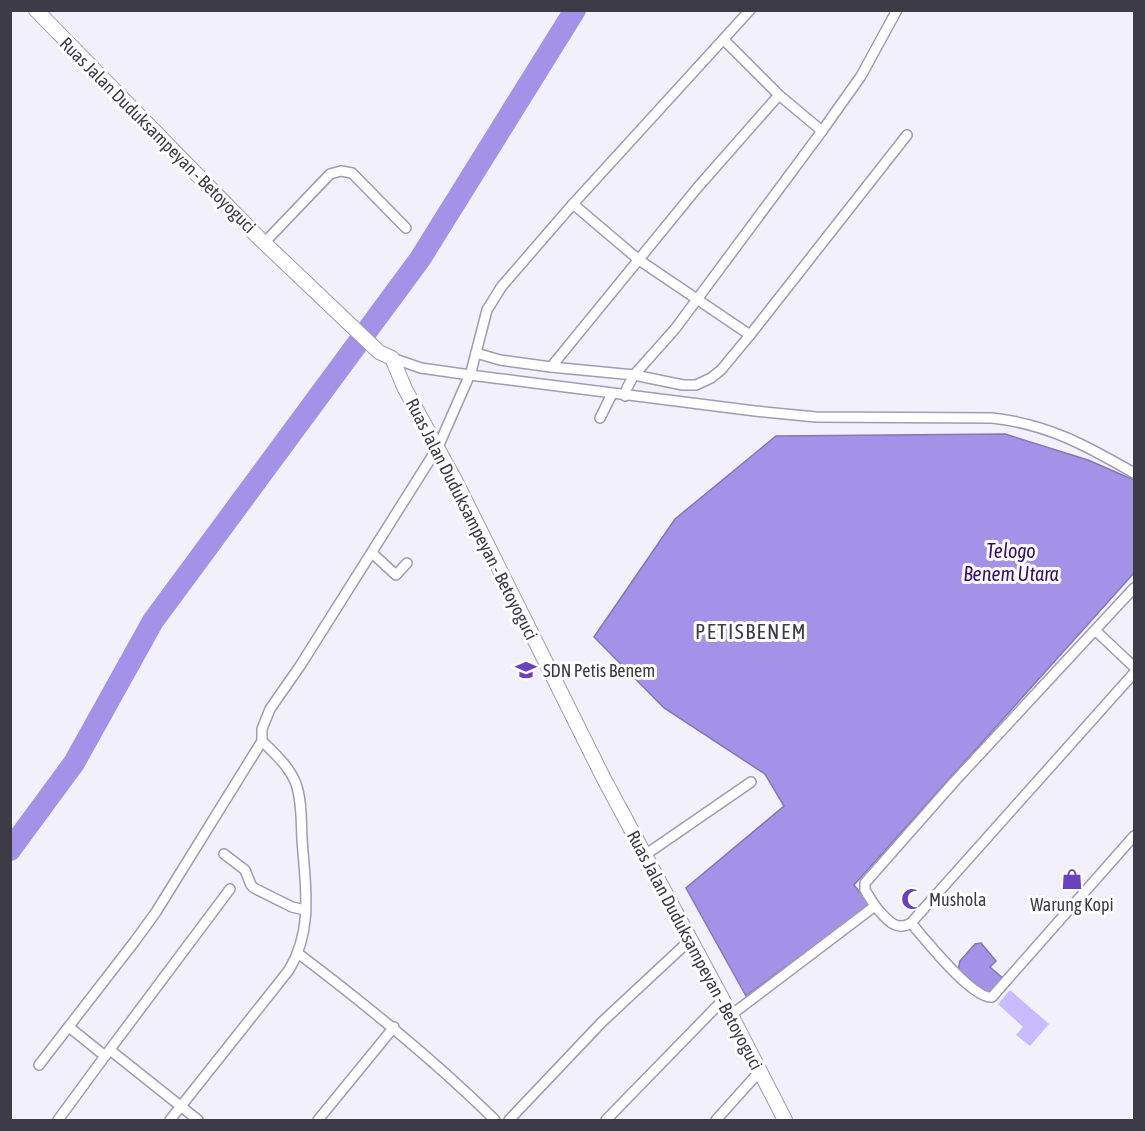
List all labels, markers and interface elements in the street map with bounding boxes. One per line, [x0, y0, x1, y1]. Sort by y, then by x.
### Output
street label: Ruas Jalan Duduksampeyan - Betoyoguci [56, 33, 260, 237]
street label: Ruas Jalan Duduksampeyan - Betoyoguci [402, 395, 542, 643]
water label: Telogo Benem Utara [963, 539, 1059, 585]
district label: PETISBENEM [695, 619, 807, 643]
school or university icon: SDN Petis Benem [514, 658, 538, 682]
place label: SDN Petis Benem [543, 660, 655, 681]
street label: Ruas Jalan Duduksampeyan - Betoyoguci [623, 827, 767, 1073]
shop icon: Warung Kopi [1060, 867, 1084, 891]
mosque icon: Mushola [900, 887, 924, 911]
place label: Mushola [929, 889, 986, 910]
place label: Warung Kopi [1030, 894, 1114, 915]

